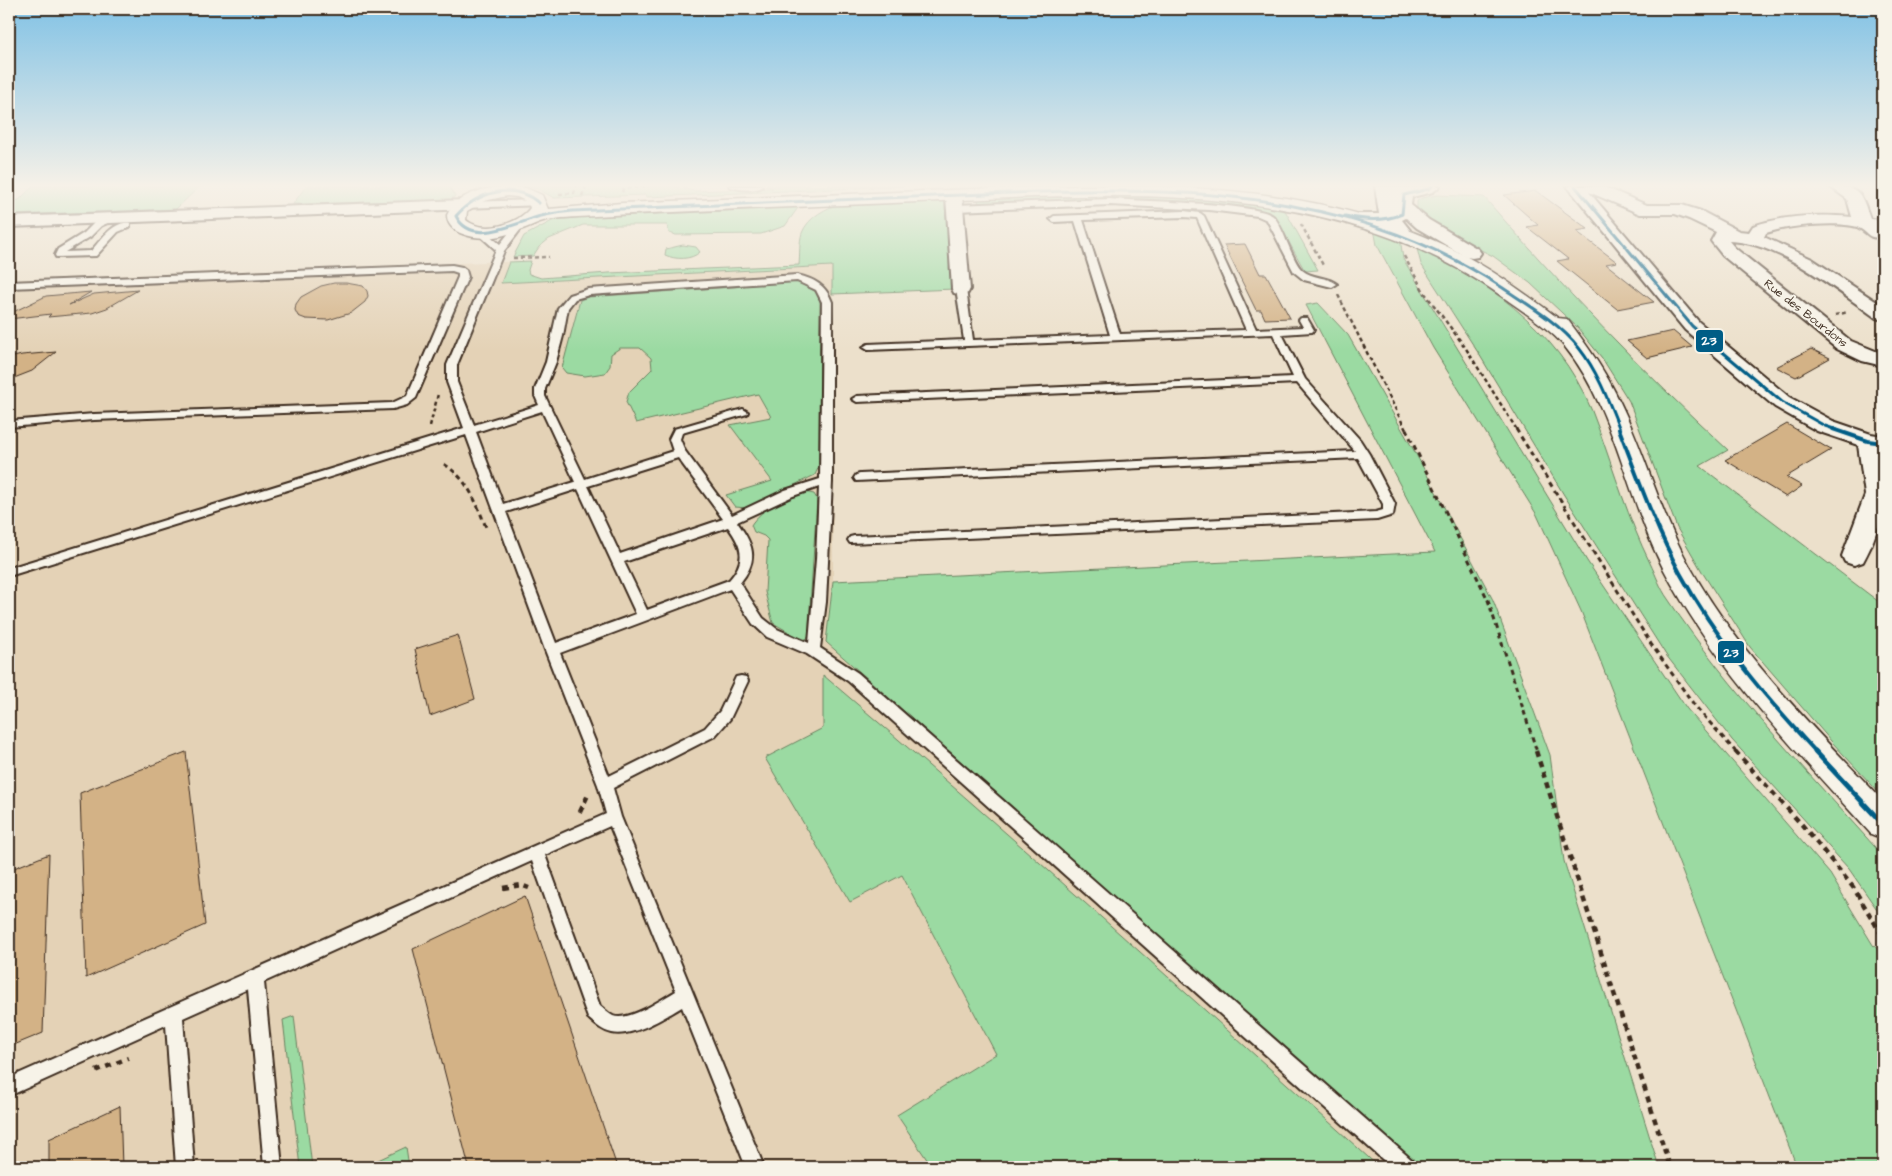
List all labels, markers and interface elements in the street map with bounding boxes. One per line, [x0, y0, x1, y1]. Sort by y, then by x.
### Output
street label: Rue des Bourdons [1760, 275, 1851, 352]
line badge: 23 [1695, 329, 1724, 353]
text: 23 [1700, 331, 1717, 351]
line badge: 23 [1717, 640, 1745, 664]
text: 23 [1722, 643, 1739, 663]

